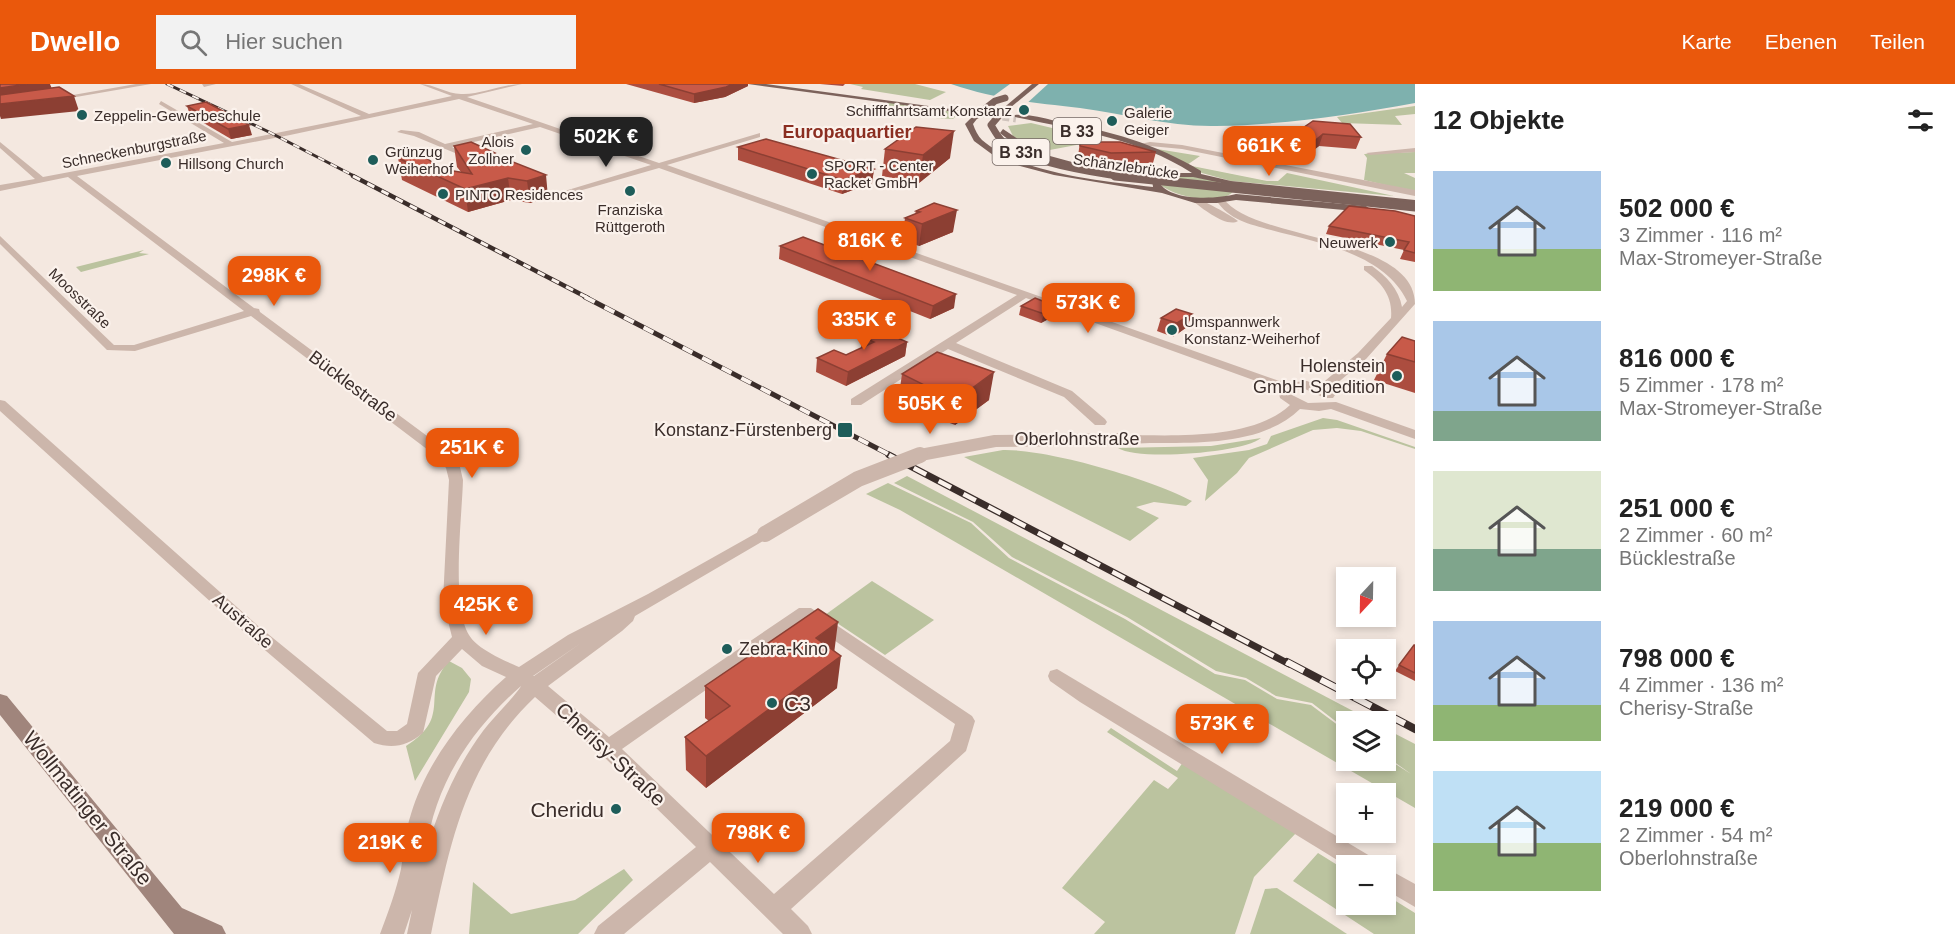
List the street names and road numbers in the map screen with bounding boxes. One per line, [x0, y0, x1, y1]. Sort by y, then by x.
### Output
road number: B 33 [1053, 118, 1101, 144]
street label: Schneckenburgstraße [60, 127, 208, 171]
road number: B 33n [992, 139, 1050, 165]
street label: Schänzlebrücke [1072, 150, 1180, 182]
street label: Moosstraße [46, 264, 114, 332]
street label: Bücklestraße [305, 346, 401, 426]
street label: Oberlohnstraße [1014, 429, 1140, 449]
street label: Austraße [209, 589, 277, 653]
street label: Cherisy-Straße [552, 697, 670, 811]
street label: Wollmatinger Straße [19, 727, 157, 889]

